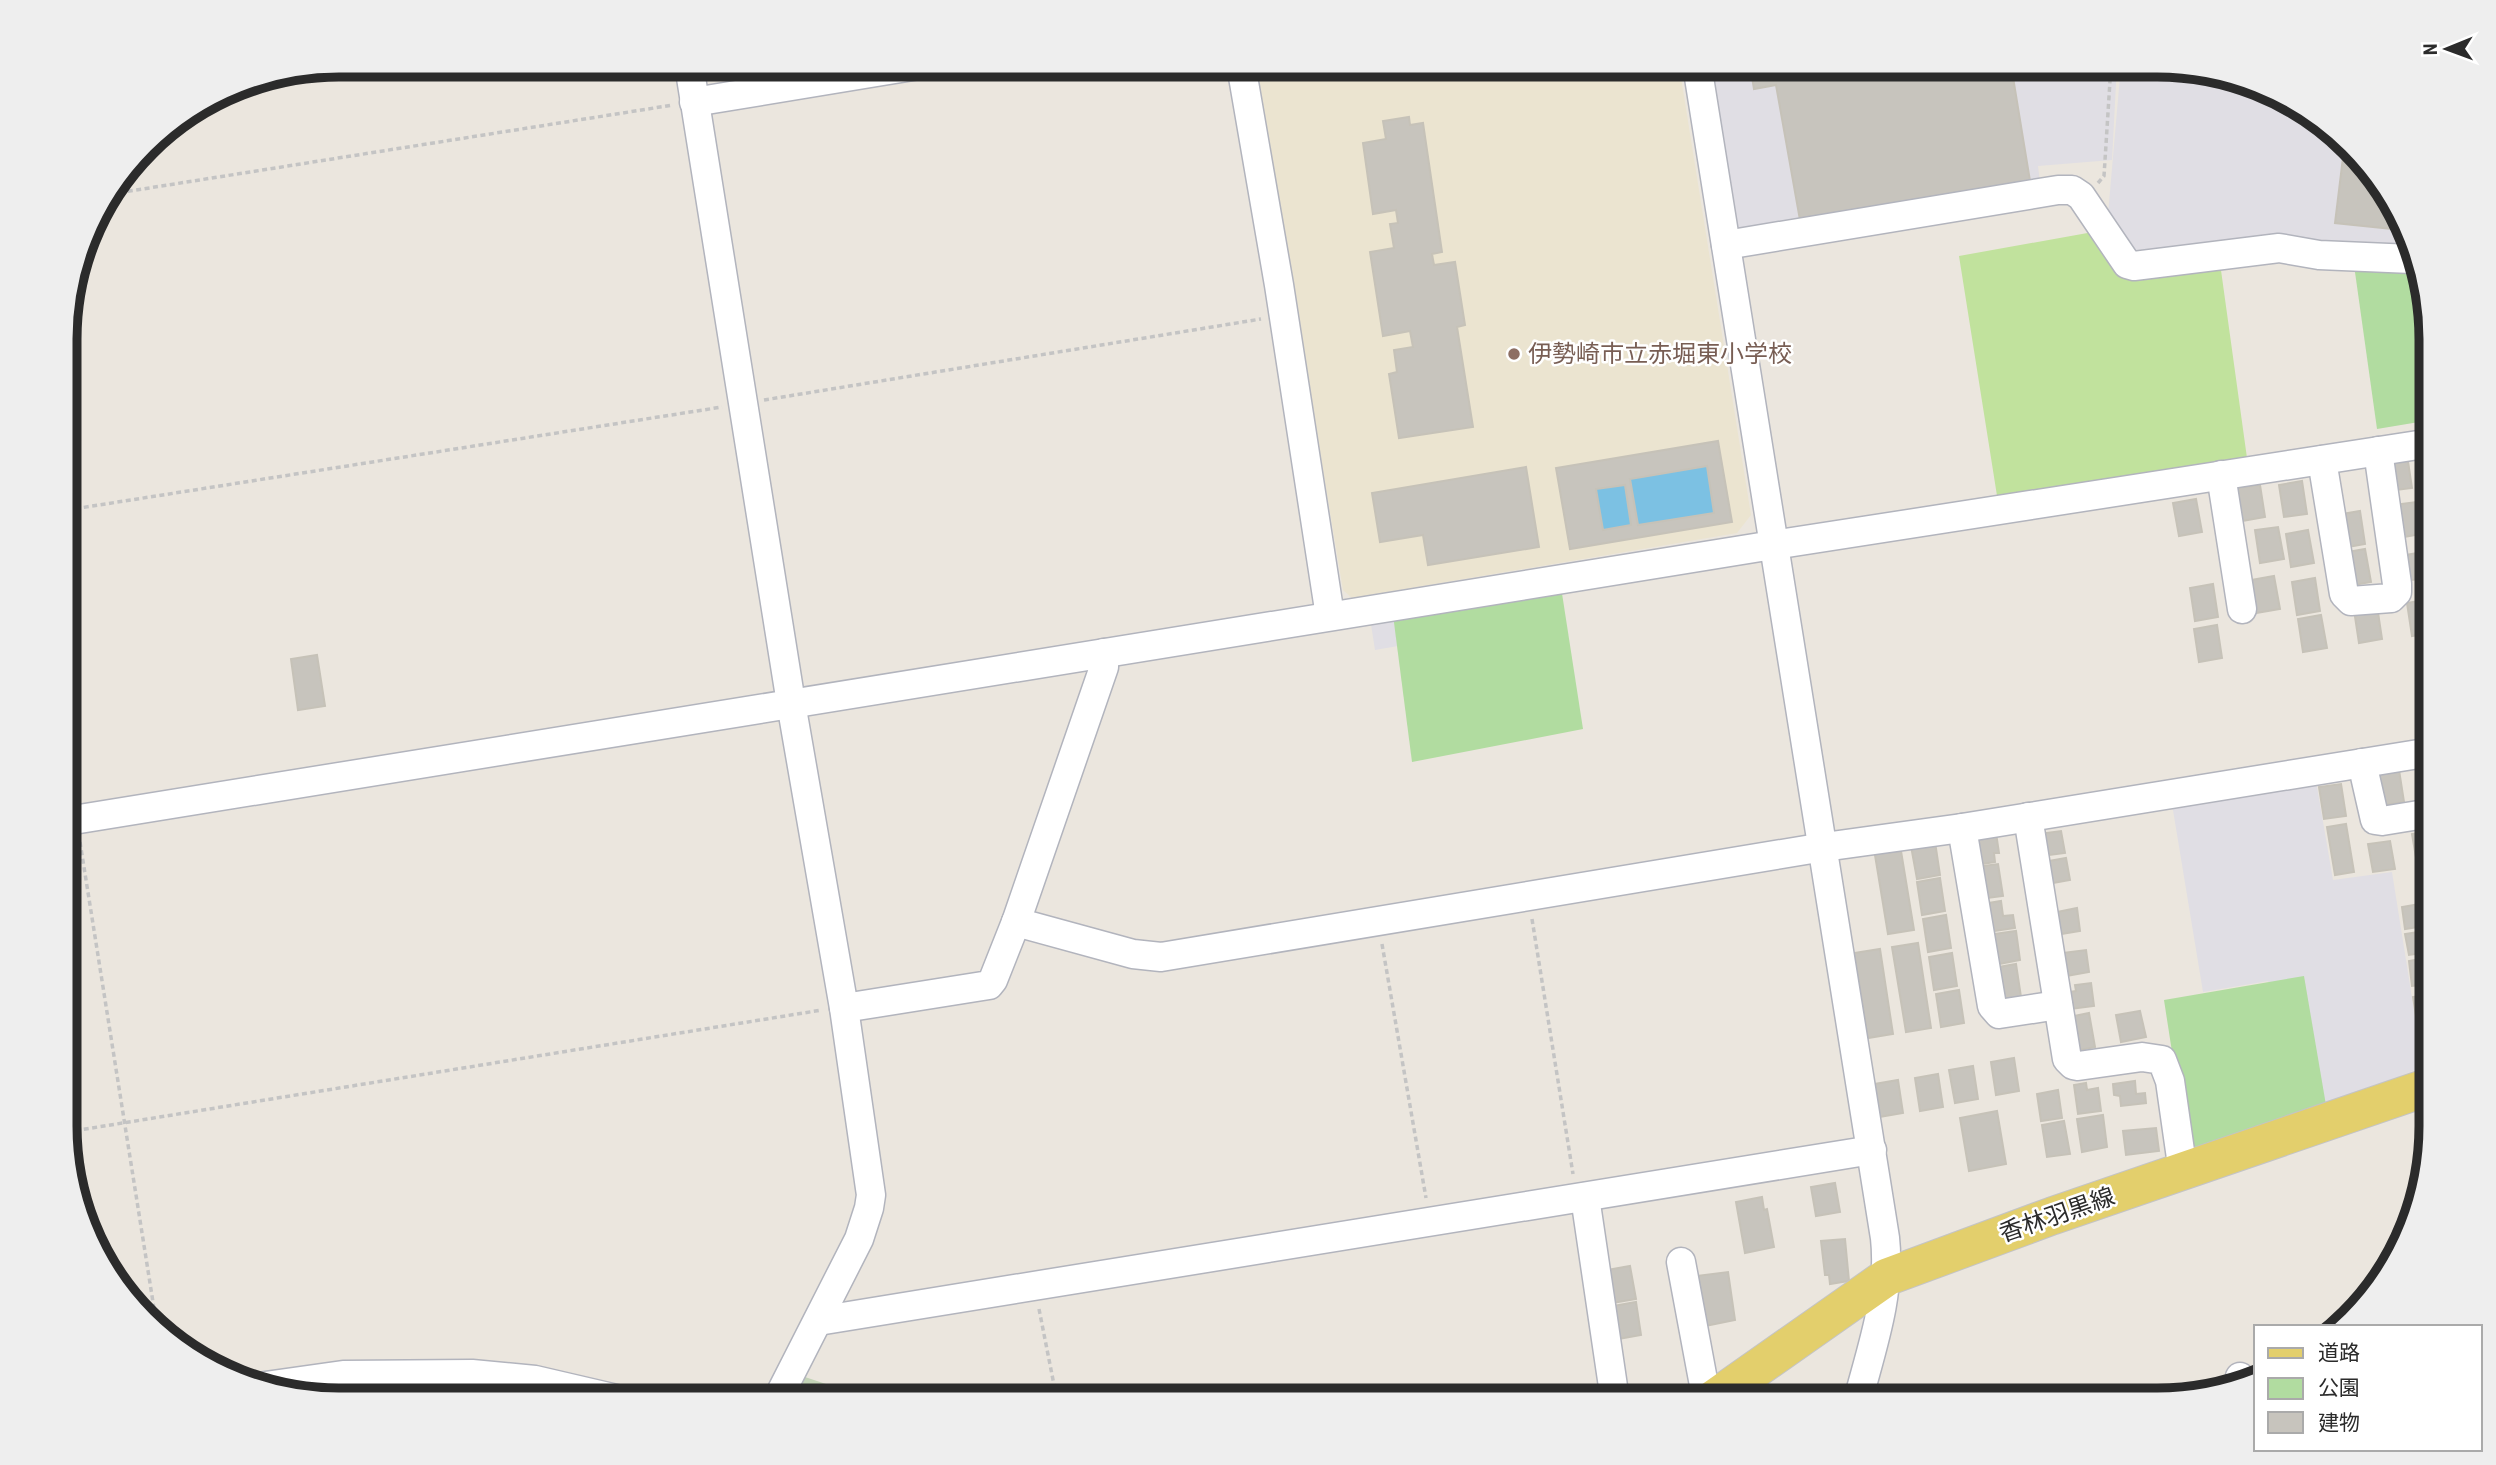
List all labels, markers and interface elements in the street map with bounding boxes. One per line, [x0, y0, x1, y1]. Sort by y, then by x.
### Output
north arrow [2412, 14, 2482, 84]
text: N [2419, 43, 2442, 55]
place label: 伊勢崎市立赤堀東小学校 [1528, 340, 1792, 368]
marker: 伊勢崎市立赤堀東小学校 [1506, 346, 1522, 362]
street label: 香林羽黒線 [1996, 1182, 2118, 1248]
legend [2254, 1325, 2482, 1451]
text: 道路 [2318, 1341, 2360, 1365]
text: 公園 [2318, 1376, 2360, 1400]
text: 建物 [2318, 1411, 2360, 1435]

